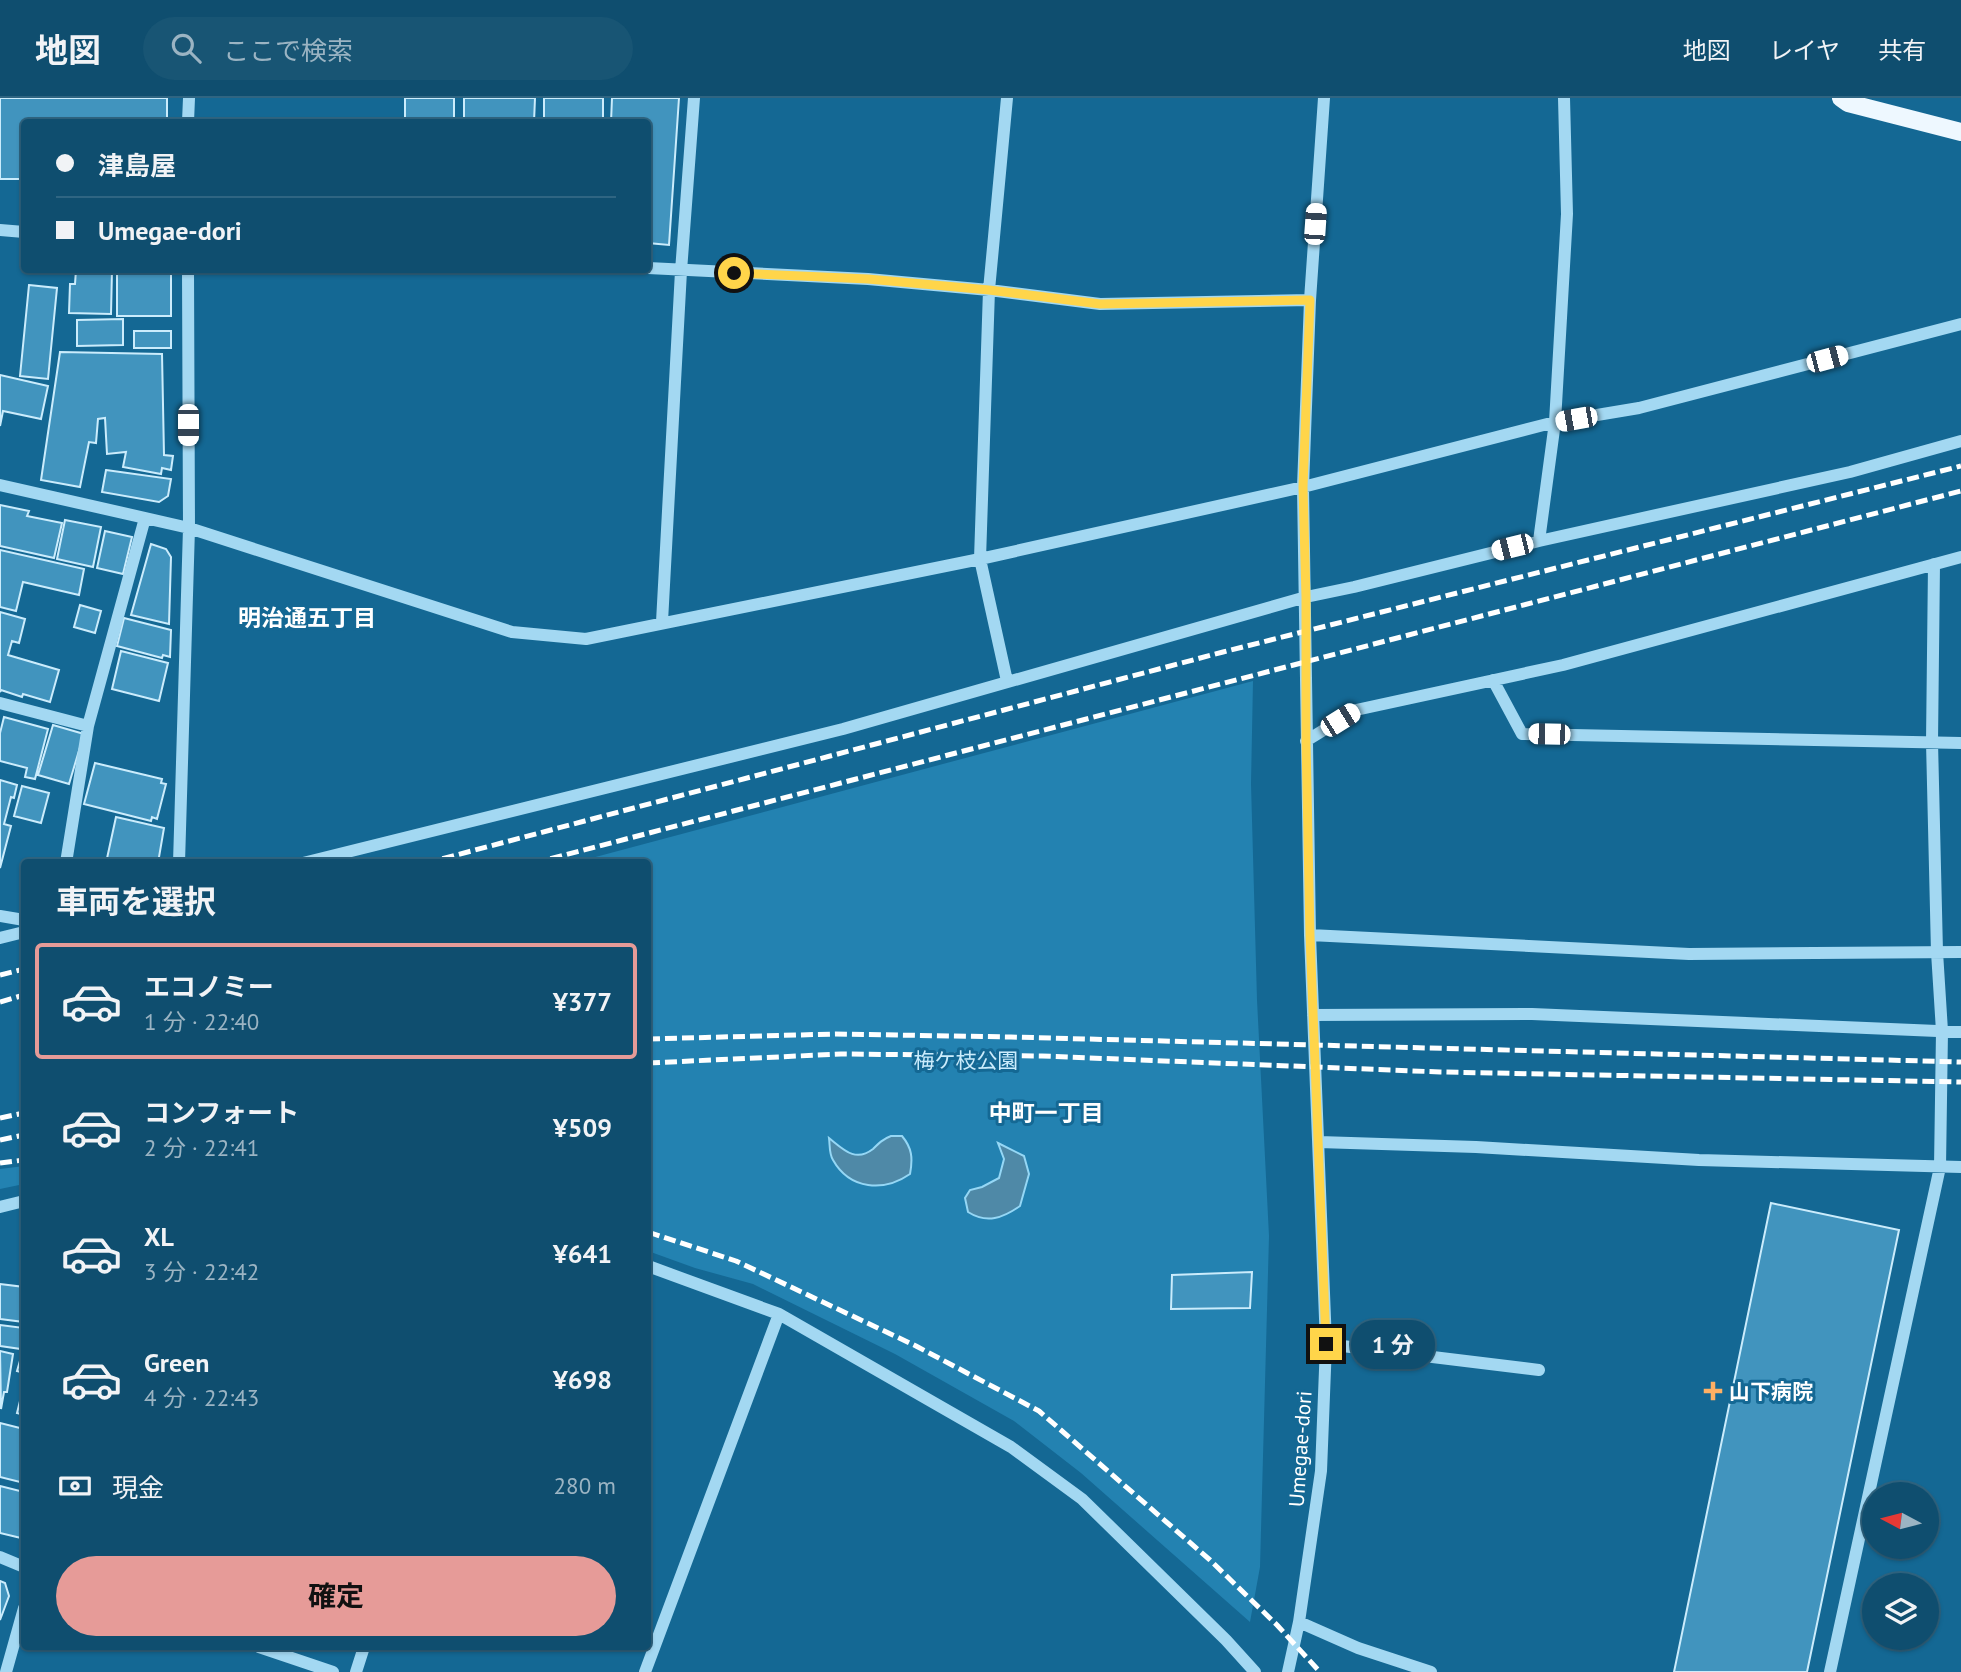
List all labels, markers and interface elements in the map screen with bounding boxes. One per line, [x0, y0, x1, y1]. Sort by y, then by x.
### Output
search box [143, 17, 633, 80]
text: 地図 [35, 28, 101, 71]
icon: search [167, 29, 205, 67]
text: ここで検索 [223, 34, 353, 67]
text: 地図 [1683, 35, 1731, 66]
text: レイヤ [1769, 35, 1840, 66]
text: 共有 [1878, 35, 1926, 66]
text: 津島屋 [98, 149, 176, 182]
car [1304, 202, 1327, 246]
text: Umegae-dori [98, 214, 242, 247]
route start [718, 257, 750, 289]
car [1804, 343, 1851, 375]
car [178, 404, 199, 446]
car [1554, 405, 1599, 433]
car [1490, 532, 1535, 562]
district label: 明治通五丁目 [238, 603, 376, 632]
car [1317, 700, 1364, 740]
car [1528, 723, 1571, 745]
text: 車両を選択 [56, 880, 216, 922]
icon: car [60, 970, 123, 1033]
text: エコノミー [144, 970, 274, 1003]
text: ¥377 [553, 985, 612, 1018]
text: 1 分 · 22:40 [144, 1007, 259, 1036]
park label: 梅ケ枝公園 [914, 1047, 1019, 1074]
icon: car [60, 1096, 123, 1159]
text: コンフォート [144, 1096, 299, 1129]
district label: 中町一丁目 [989, 1098, 1104, 1127]
text: ¥509 [553, 1111, 612, 1144]
text: 2 分 · 22:41 [144, 1133, 259, 1162]
text: XL [144, 1220, 174, 1253]
icon: car [60, 1222, 123, 1285]
text: ¥641 [553, 1237, 612, 1270]
text: 3 分 · 22:42 [144, 1257, 259, 1286]
callout: 1 分 [1350, 1320, 1434, 1368]
route end [1310, 1328, 1342, 1360]
text: 1 分 [1372, 1330, 1414, 1359]
text: Green [144, 1346, 209, 1379]
icon: car [60, 1348, 123, 1411]
text: ¥698 [553, 1363, 612, 1396]
place label: 山下病院 [1729, 1378, 1813, 1405]
marker: 山下病院 [1703, 1381, 1723, 1401]
text: 4 分 · 22:43 [144, 1383, 259, 1412]
street label: Umegae-dori [1282, 1390, 1318, 1508]
icon: cash [56, 1467, 94, 1505]
text: 現金 [112, 1471, 164, 1504]
text: 280 m [554, 1471, 616, 1500]
north arrow [1862, 1482, 1939, 1559]
map controls [1862, 1482, 1939, 1650]
button: 確定 [56, 1556, 616, 1636]
button: layers [1862, 1573, 1939, 1650]

